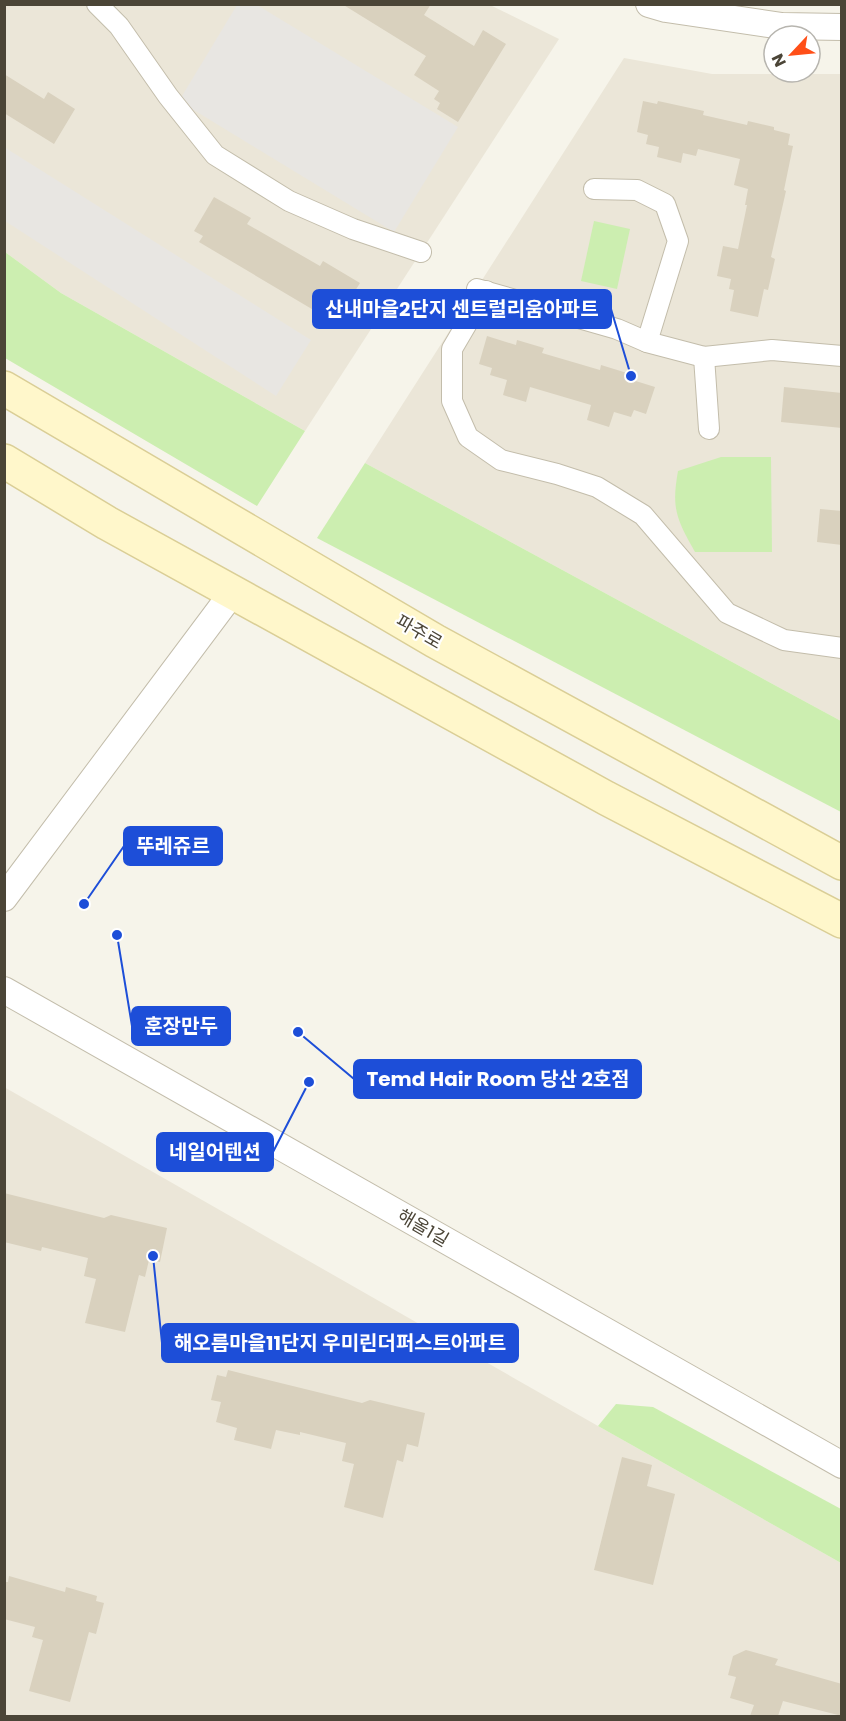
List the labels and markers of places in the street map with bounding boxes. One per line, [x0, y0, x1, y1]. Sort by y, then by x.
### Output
callout: 산내마을2단지 센트럴리움아파트 [313, 290, 611, 328]
callout: 뚜레쥬르 [124, 827, 222, 865]
callout: 훈장만두 [132, 1007, 230, 1045]
callout: Temd Hair Room 당산 2호점 [354, 1060, 641, 1098]
callout: 네일어텐션 [157, 1133, 273, 1171]
callout: 해오름마을11단지 우미린더퍼스트아파트 [162, 1324, 518, 1362]

